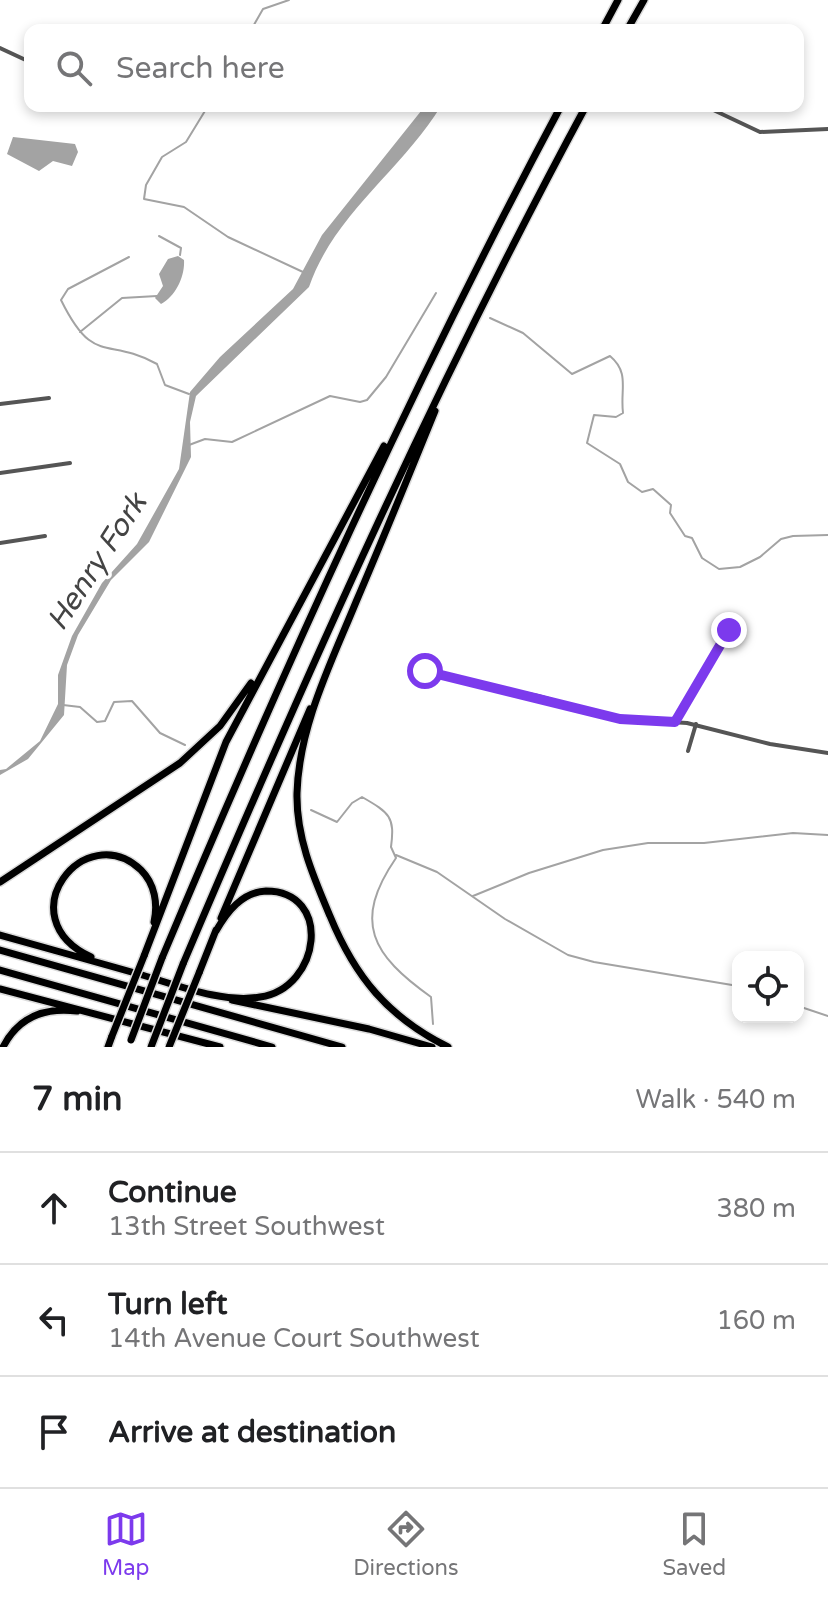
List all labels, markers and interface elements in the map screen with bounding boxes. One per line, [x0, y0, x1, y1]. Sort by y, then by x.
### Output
search box [24, 24, 804, 112]
icon: search [52, 46, 96, 90]
text: Search here [116, 50, 285, 87]
water label: Henry Fork [39, 484, 156, 637]
route end [711, 612, 747, 648]
route start [407, 653, 443, 689]
map controls [732, 951, 804, 1023]
button: locate [732, 951, 804, 1023]
text: 7 min [32, 1079, 123, 1120]
text: Walk · 540 m [636, 1084, 796, 1115]
text: Continue [108, 1174, 237, 1211]
icon: ahead [32, 1186, 76, 1230]
text: 380 m [716, 1193, 796, 1224]
text: 13th Street Southwest [108, 1211, 385, 1242]
text: Turn left [108, 1286, 227, 1323]
icon: left [32, 1298, 76, 1342]
text: 160 m [716, 1305, 796, 1336]
text: 14th Avenue Court Southwest [108, 1323, 480, 1354]
icon: arrive [32, 1410, 76, 1454]
text: Arrive at destination [108, 1414, 396, 1451]
tab: Map [102, 1507, 149, 1581]
tab: Directions [353, 1507, 459, 1581]
tab: Saved [662, 1507, 726, 1581]

